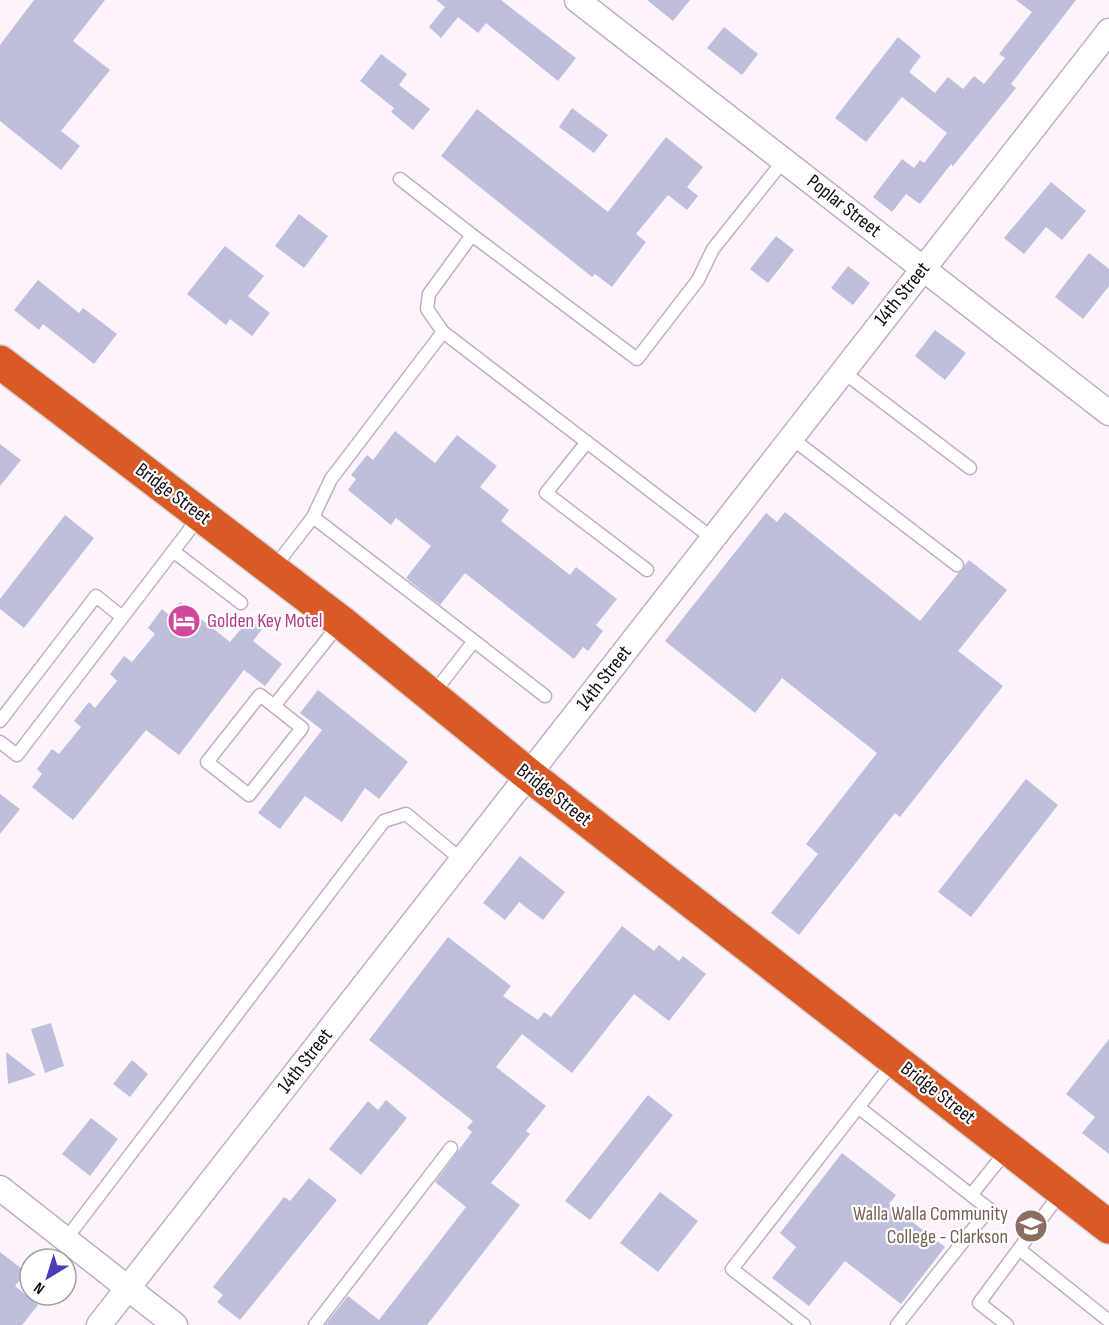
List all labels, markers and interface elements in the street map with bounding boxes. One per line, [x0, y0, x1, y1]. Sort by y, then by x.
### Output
street label: Poplar Street [802, 170, 886, 242]
street label: 14th Street [869, 257, 935, 331]
street label: Bridge Street [131, 458, 215, 530]
hotel icon: Golden Key Motel [166, 603, 202, 639]
place label: Golden Key Motel [207, 609, 323, 633]
street label: 14th Street [571, 641, 637, 715]
street label: Bridge Street [512, 758, 596, 832]
street label: 14th Street [272, 1024, 338, 1098]
street label: Bridge Street [896, 1056, 980, 1130]
place label: Walla Walla Community College - Clarkson [853, 1202, 1008, 1249]
school or university icon: Walla Walla Community College - Clarkson [1013, 1208, 1049, 1244]
north arrow [18, 1247, 78, 1307]
text: N [30, 1278, 49, 1298]

